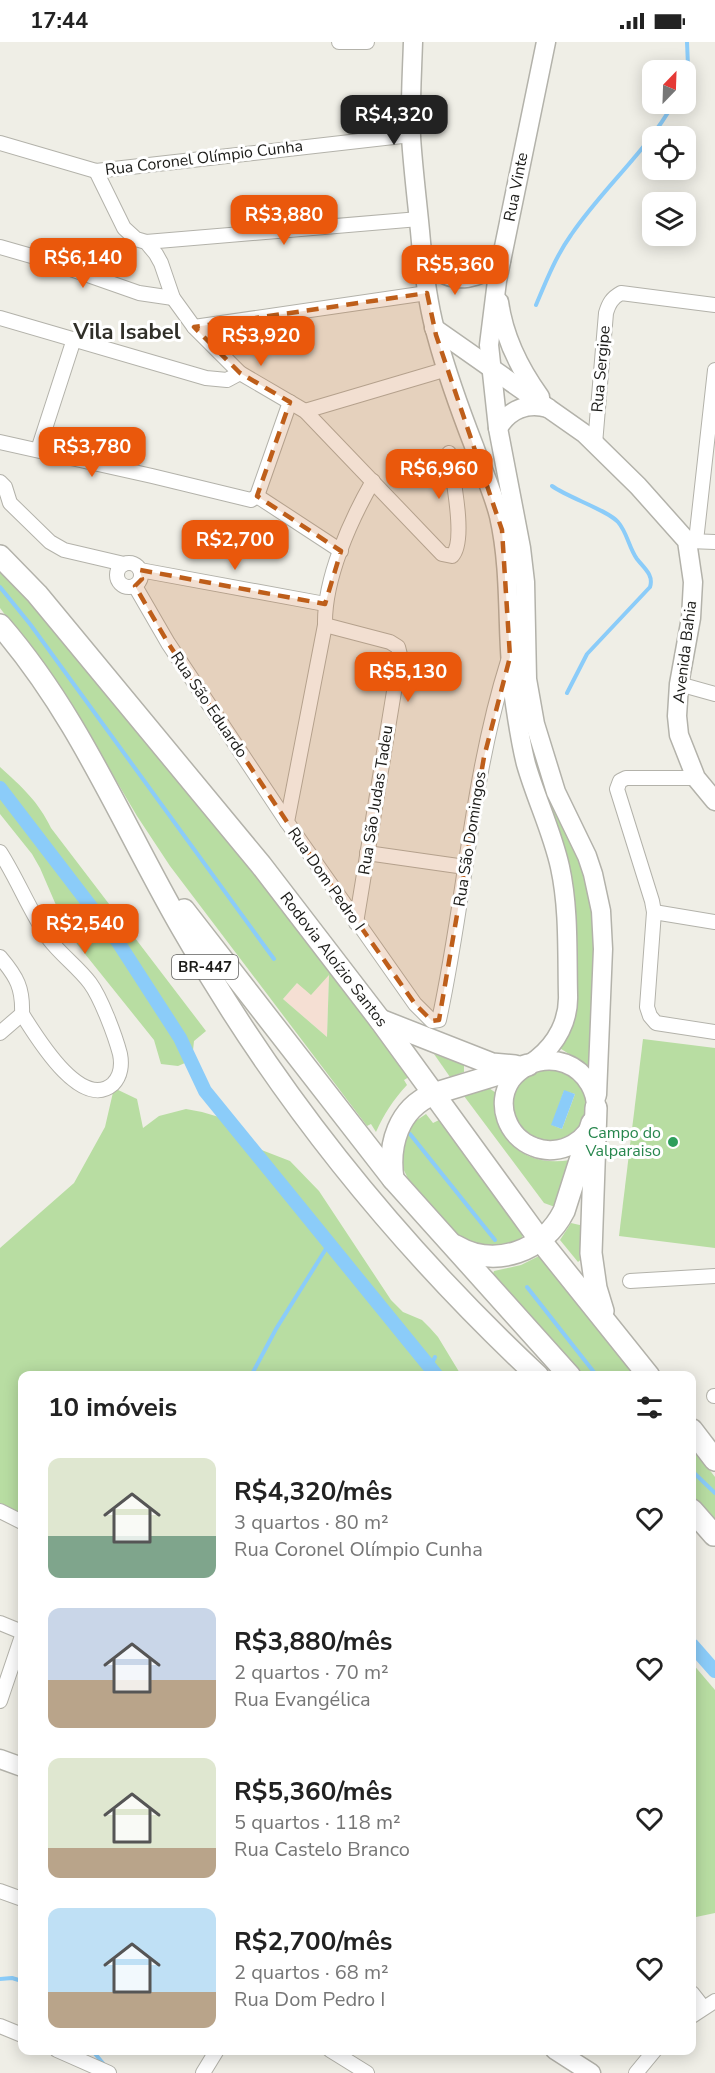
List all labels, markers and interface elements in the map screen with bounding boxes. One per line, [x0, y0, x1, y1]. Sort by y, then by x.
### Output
text: 17:44 [30, 6, 88, 36]
north arrow [642, 60, 696, 114]
map controls [642, 60, 696, 246]
pin: R$4,320 [339, 95, 449, 146]
text: R$4,320 [355, 101, 433, 128]
button: locate [642, 126, 696, 180]
street label: Rua Coronel Olímpio Cunha [104, 135, 304, 181]
street label: Rua Vinte [499, 150, 533, 224]
button: layers [642, 192, 696, 246]
pin: R$3,880 [229, 195, 339, 246]
text: R$3,880 [245, 201, 323, 228]
pin: R$6,140 [28, 238, 138, 289]
text: R$6,140 [44, 244, 122, 271]
pin: R$5,360 [400, 245, 510, 296]
text: R$5,360 [416, 251, 494, 278]
pin: R$3,920 [206, 316, 316, 367]
district label: Vila Isabel [72, 317, 181, 347]
text: R$3,920 [222, 322, 300, 349]
street label: Rua Sergipe [586, 325, 616, 413]
pin: R$3,780 [37, 427, 147, 478]
text: R$3,780 [53, 433, 131, 460]
pin: R$6,960 [384, 449, 494, 500]
text: R$6,960 [400, 455, 478, 482]
pin: R$2,700 [180, 520, 290, 571]
text: R$2,700 [196, 526, 274, 553]
street label: Avenida Bahia [668, 599, 702, 705]
street label: Rua São Eduardo [165, 648, 253, 762]
pin: R$5,130 [353, 652, 463, 703]
text: R$5,130 [369, 658, 447, 685]
street label: Rua São Judas Tadeu [353, 724, 399, 876]
street label: Rua São Domingos [448, 770, 492, 908]
street label: Rua Dom Pedro I [282, 823, 370, 935]
street label: Rodovia Aloízio Santos [275, 888, 393, 1032]
pin: R$2,540 [30, 904, 140, 955]
text: R$2,540 [46, 910, 124, 937]
road number: BR-447 [172, 955, 238, 979]
place label: Campo do Valparaiso [584, 1122, 661, 1162]
marker: Campo do Valparaiso [666, 1135, 680, 1149]
text: 10 imóveis [48, 1390, 177, 1425]
icon: filters [633, 1391, 666, 1424]
text: R$4,320/mês [234, 1474, 392, 1509]
icon: home [96, 1482, 168, 1554]
icon: heart [633, 1502, 666, 1535]
text: 3 quartos · 80 m² [234, 1509, 389, 1536]
text: Rua Coronel Olímpio Cunha [234, 1536, 483, 1563]
text: R$3,880/mês [234, 1624, 392, 1659]
icon: home [96, 1632, 168, 1704]
icon: heart [633, 1652, 666, 1685]
text: 2 quartos · 70 m² [234, 1659, 389, 1686]
text: Rua Evangélica [234, 1686, 371, 1713]
text: R$5,360/mês [234, 1774, 392, 1809]
icon: home [96, 1782, 168, 1854]
icon: heart [633, 1802, 666, 1835]
text: 5 quartos · 118 m² [234, 1809, 401, 1836]
text: Rua Castelo Branco [234, 1836, 410, 1863]
text: R$2,700/mês [234, 1924, 392, 1959]
icon: home [96, 1932, 168, 2004]
icon: heart [633, 1952, 666, 1985]
text: 2 quartos · 68 m² [234, 1959, 389, 1986]
text: Rua Dom Pedro I [234, 1986, 386, 2013]

